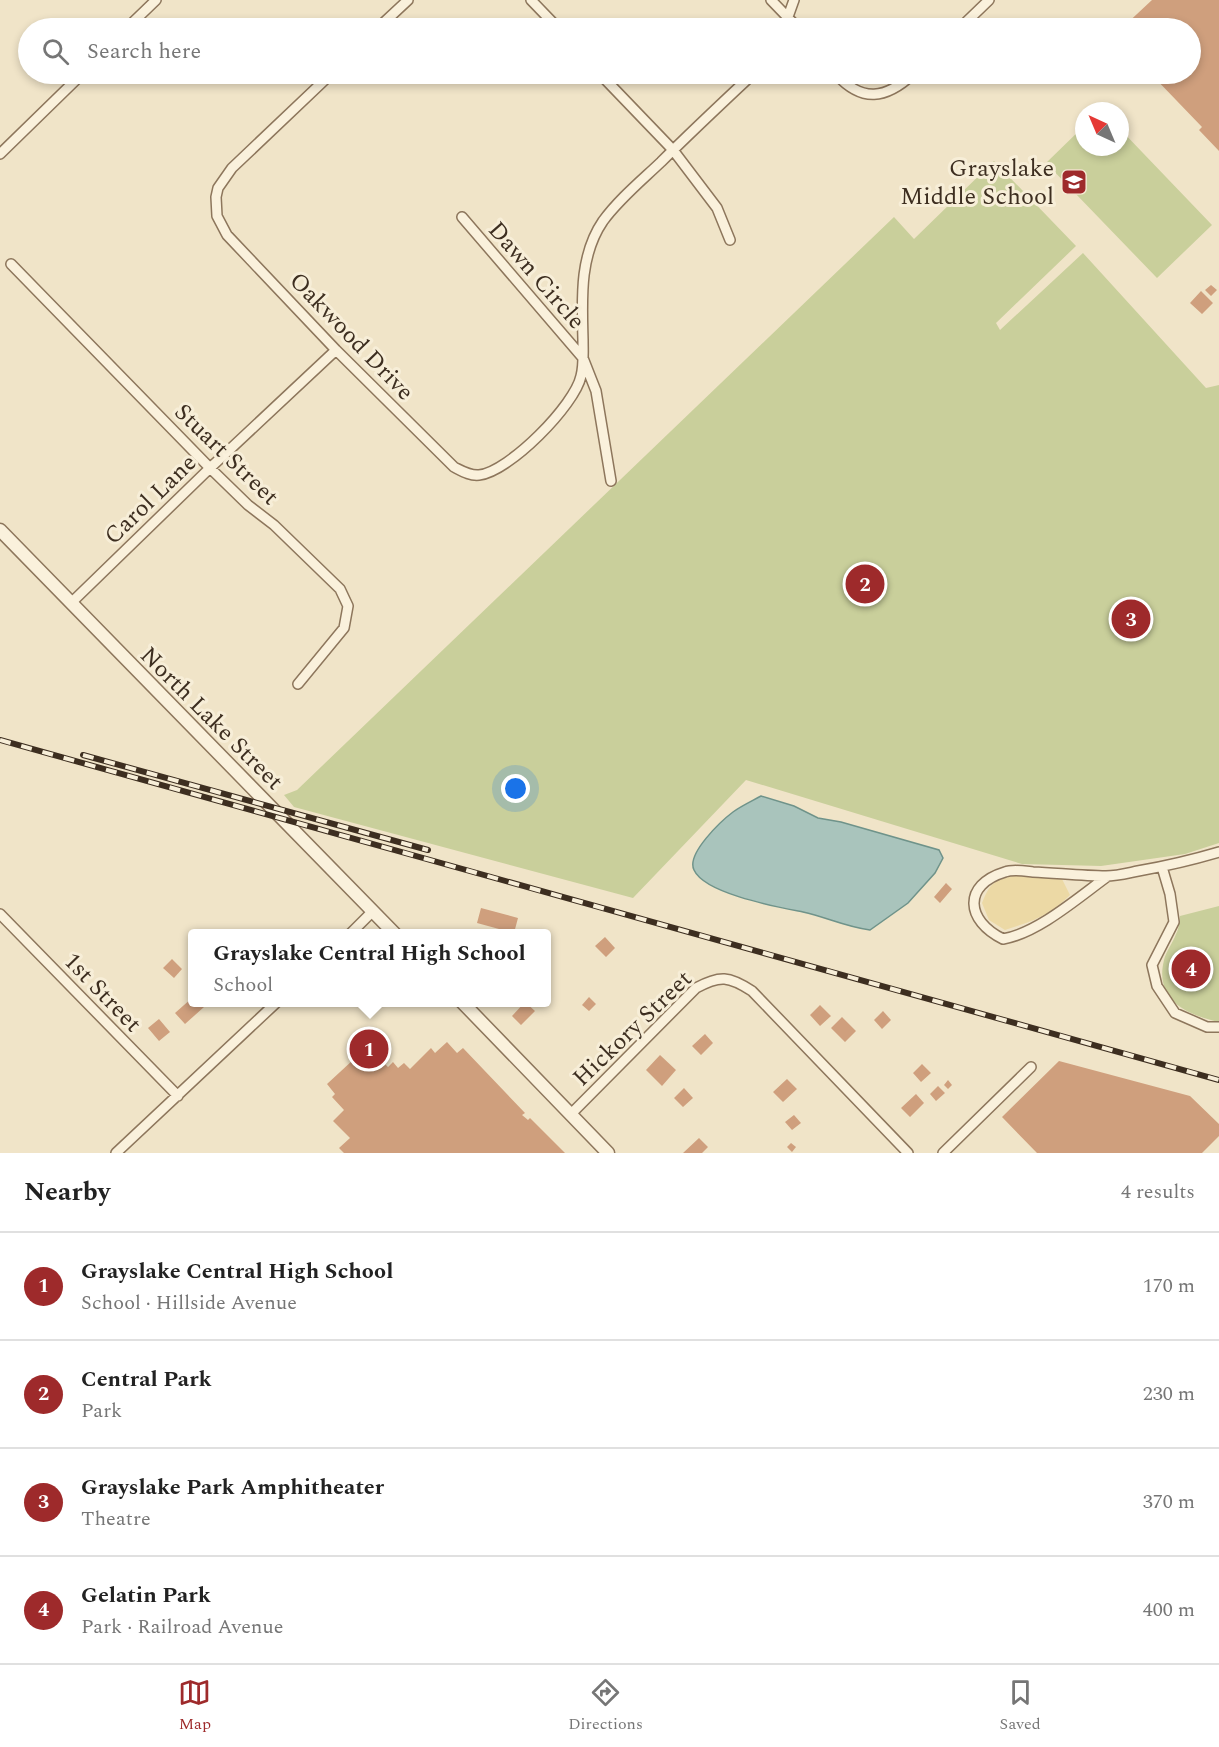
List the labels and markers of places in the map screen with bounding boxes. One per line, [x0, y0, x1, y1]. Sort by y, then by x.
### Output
place label: Grayslake Middle School [900, 151, 1054, 215]
school or university icon: Grayslake Middle School [1059, 167, 1089, 197]
pin: 2 [846, 562, 884, 606]
pin: 3 [1112, 596, 1150, 642]
pin: 4 [1172, 946, 1210, 992]
pin: 1 [350, 1026, 388, 1072]

